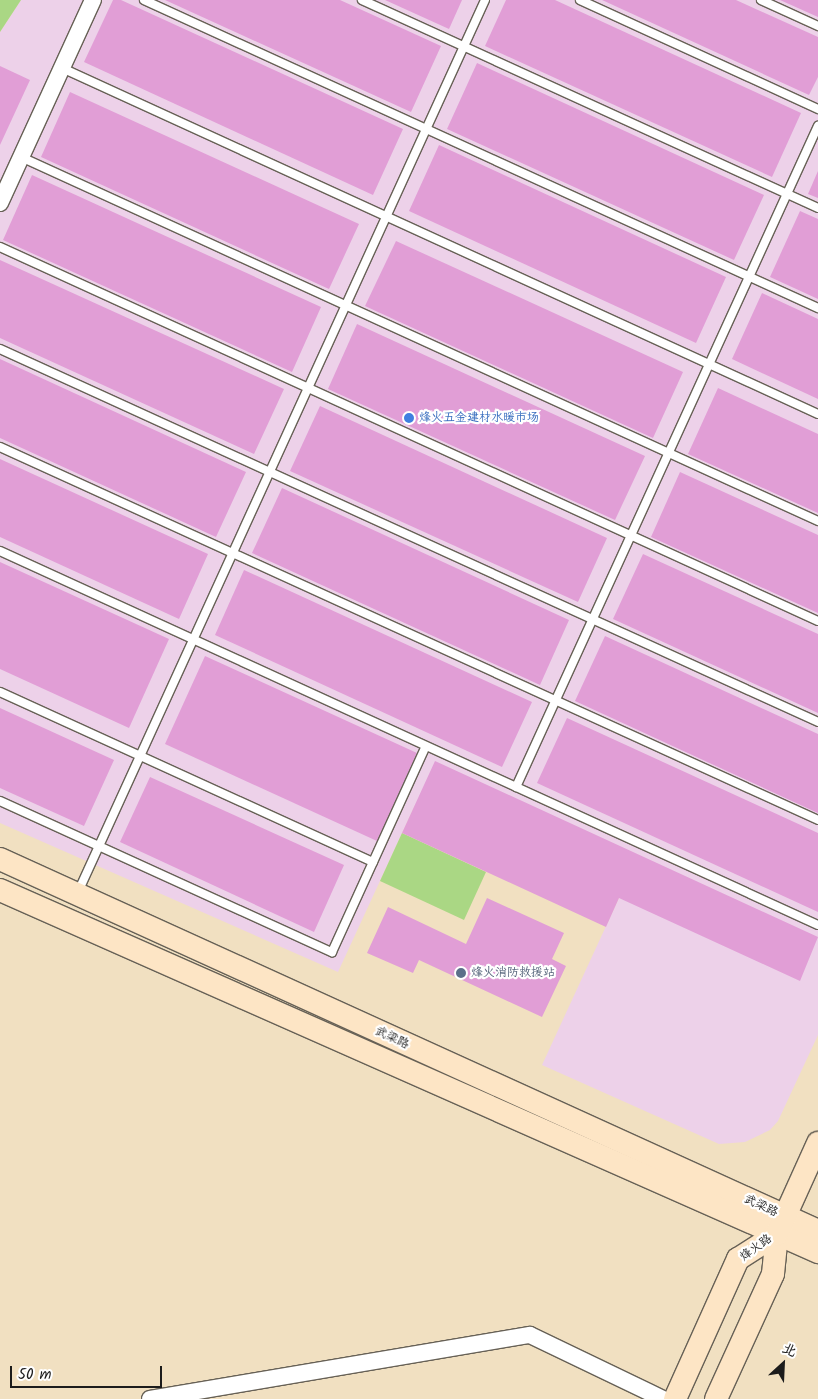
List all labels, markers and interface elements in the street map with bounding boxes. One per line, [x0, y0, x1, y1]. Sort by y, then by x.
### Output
place label: 烽火五金建材水暖市场 [419, 411, 539, 425]
marker: 烽火五金建材水暖市场 [403, 412, 415, 424]
place label: 烽火消防救援站 [471, 966, 555, 980]
marker: 烽火消防救援站 [455, 967, 467, 979]
street label: 武梁路 [373, 1024, 411, 1052]
street label: 武梁路 [742, 1192, 780, 1220]
street label: 烽火路 [737, 1232, 775, 1264]
text: 北 [778, 1337, 800, 1363]
north arrow [758, 1339, 808, 1389]
scale bar [12, 1356, 165, 1388]
text: 50 m [18, 1363, 52, 1387]

